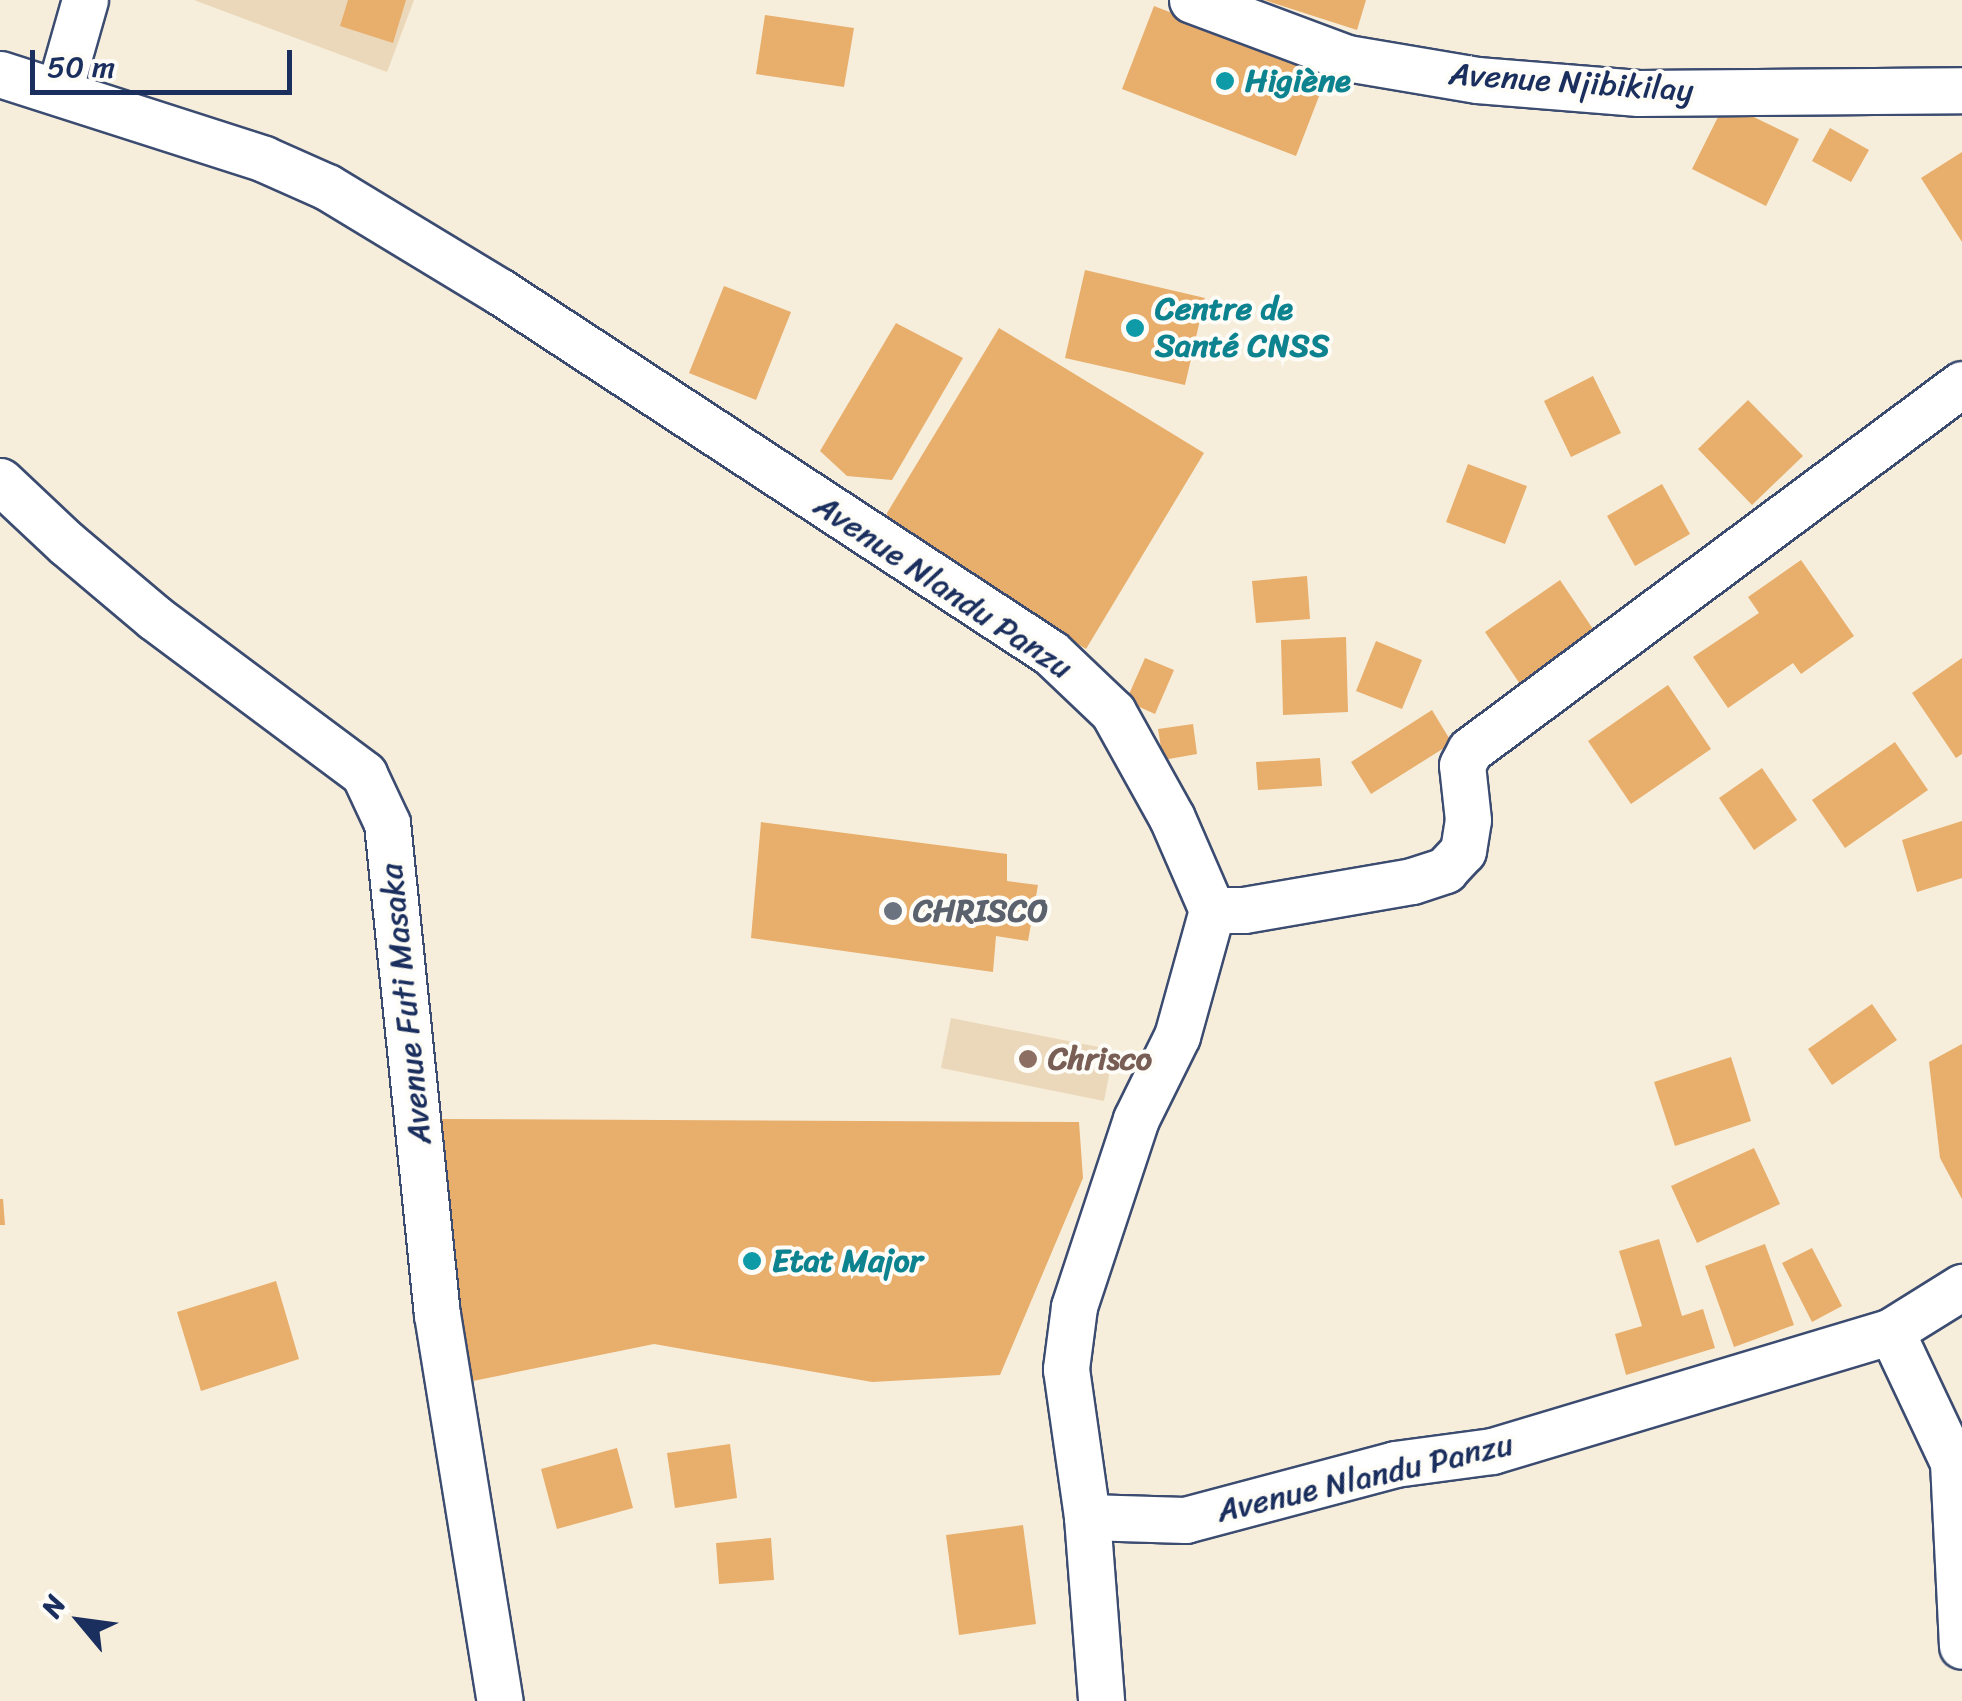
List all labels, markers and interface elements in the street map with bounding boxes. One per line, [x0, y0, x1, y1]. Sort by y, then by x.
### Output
scale bar [35, 30, 298, 92]
text: 50 m [47, 40, 115, 94]
street label: Avenue Njibikilay [1447, 55, 1695, 111]
place label: Higiène [1245, 62, 1351, 100]
marker: Higiène [1214, 70, 1236, 92]
place label: Centre de Santé CNSS [1155, 291, 1327, 366]
marker: Centre de Santé CNSS [1124, 317, 1146, 339]
street label: Avenue Nlandu Panzu [807, 487, 1079, 687]
street label: Avenue Futi Masaka [372, 862, 440, 1146]
place label: CHRISCO [913, 892, 1048, 930]
marker: CHRISCO [882, 900, 904, 922]
place label: Chrisco [1048, 1040, 1152, 1078]
marker: Chrisco [1017, 1048, 1039, 1070]
place label: Etat Major [772, 1242, 924, 1280]
marker: Etat Major [741, 1250, 763, 1272]
street label: Avenue Nlandu Panzu [1213, 1425, 1517, 1531]
north arrow [30, 1571, 130, 1671]
text: N [27, 1586, 79, 1627]

